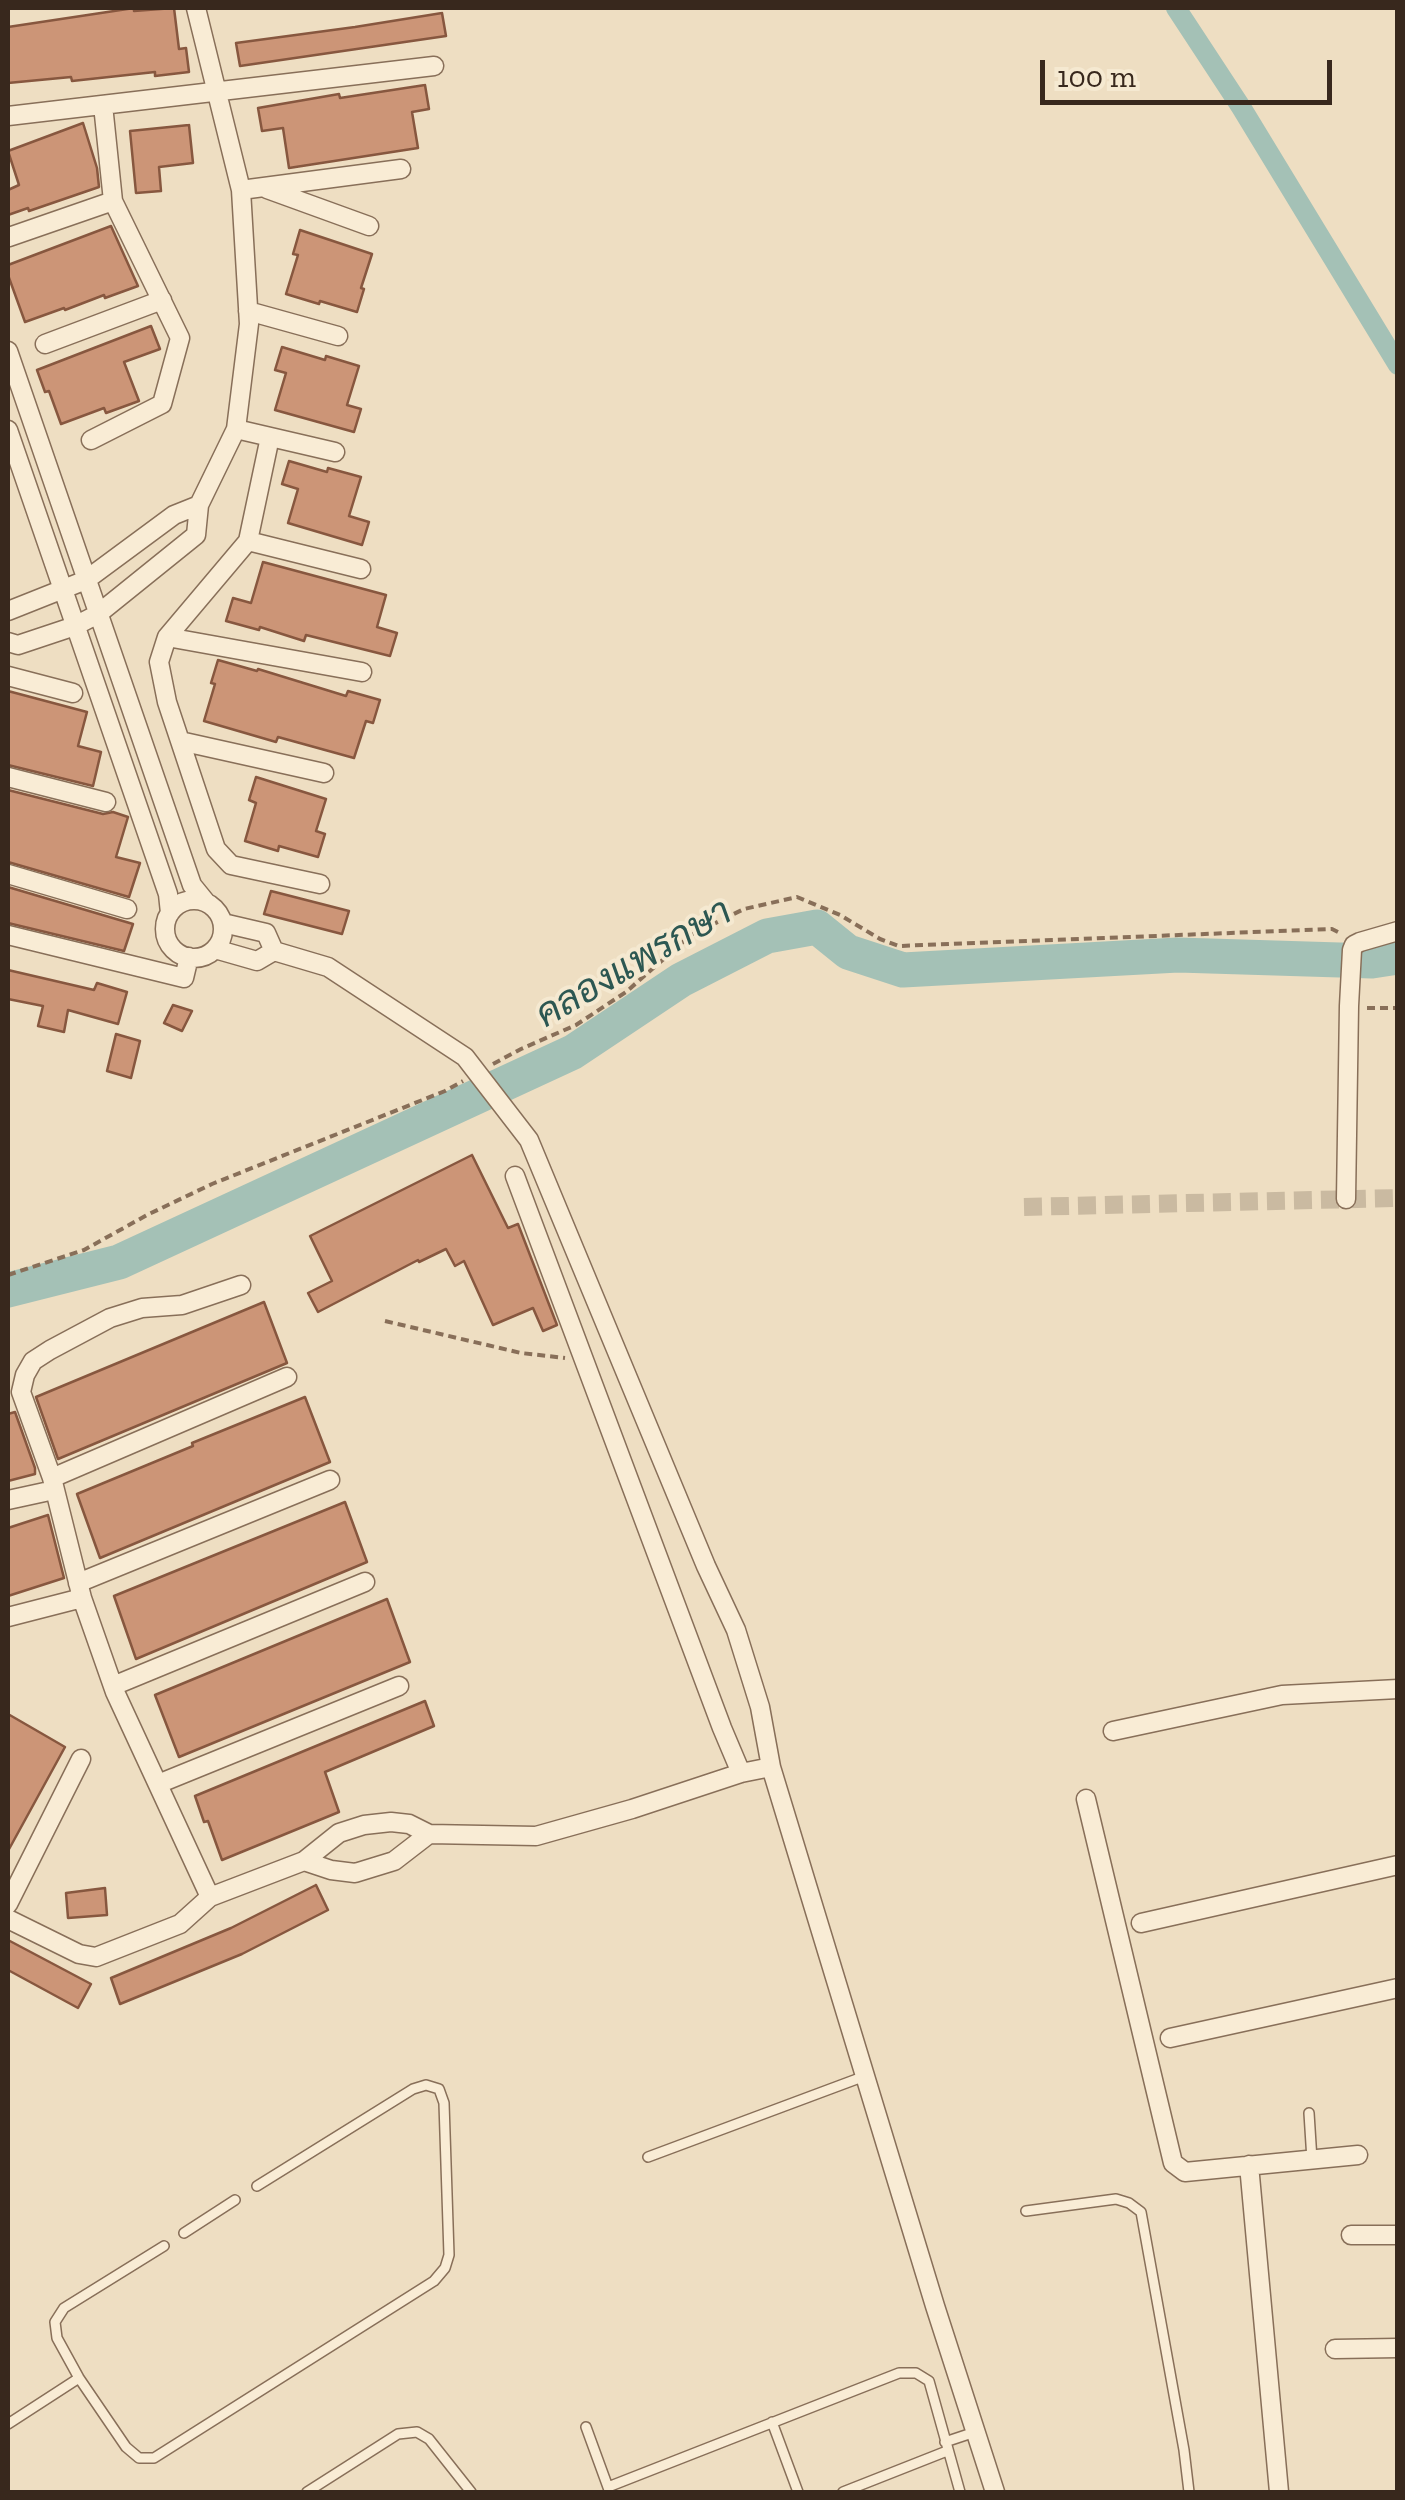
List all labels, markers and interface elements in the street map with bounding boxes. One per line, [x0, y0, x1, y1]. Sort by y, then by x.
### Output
scale bar [1045, 40, 1338, 102]
text: 100 m [1057, 59, 1136, 95]
water label: คลองแพรกษา [528, 890, 740, 1038]

